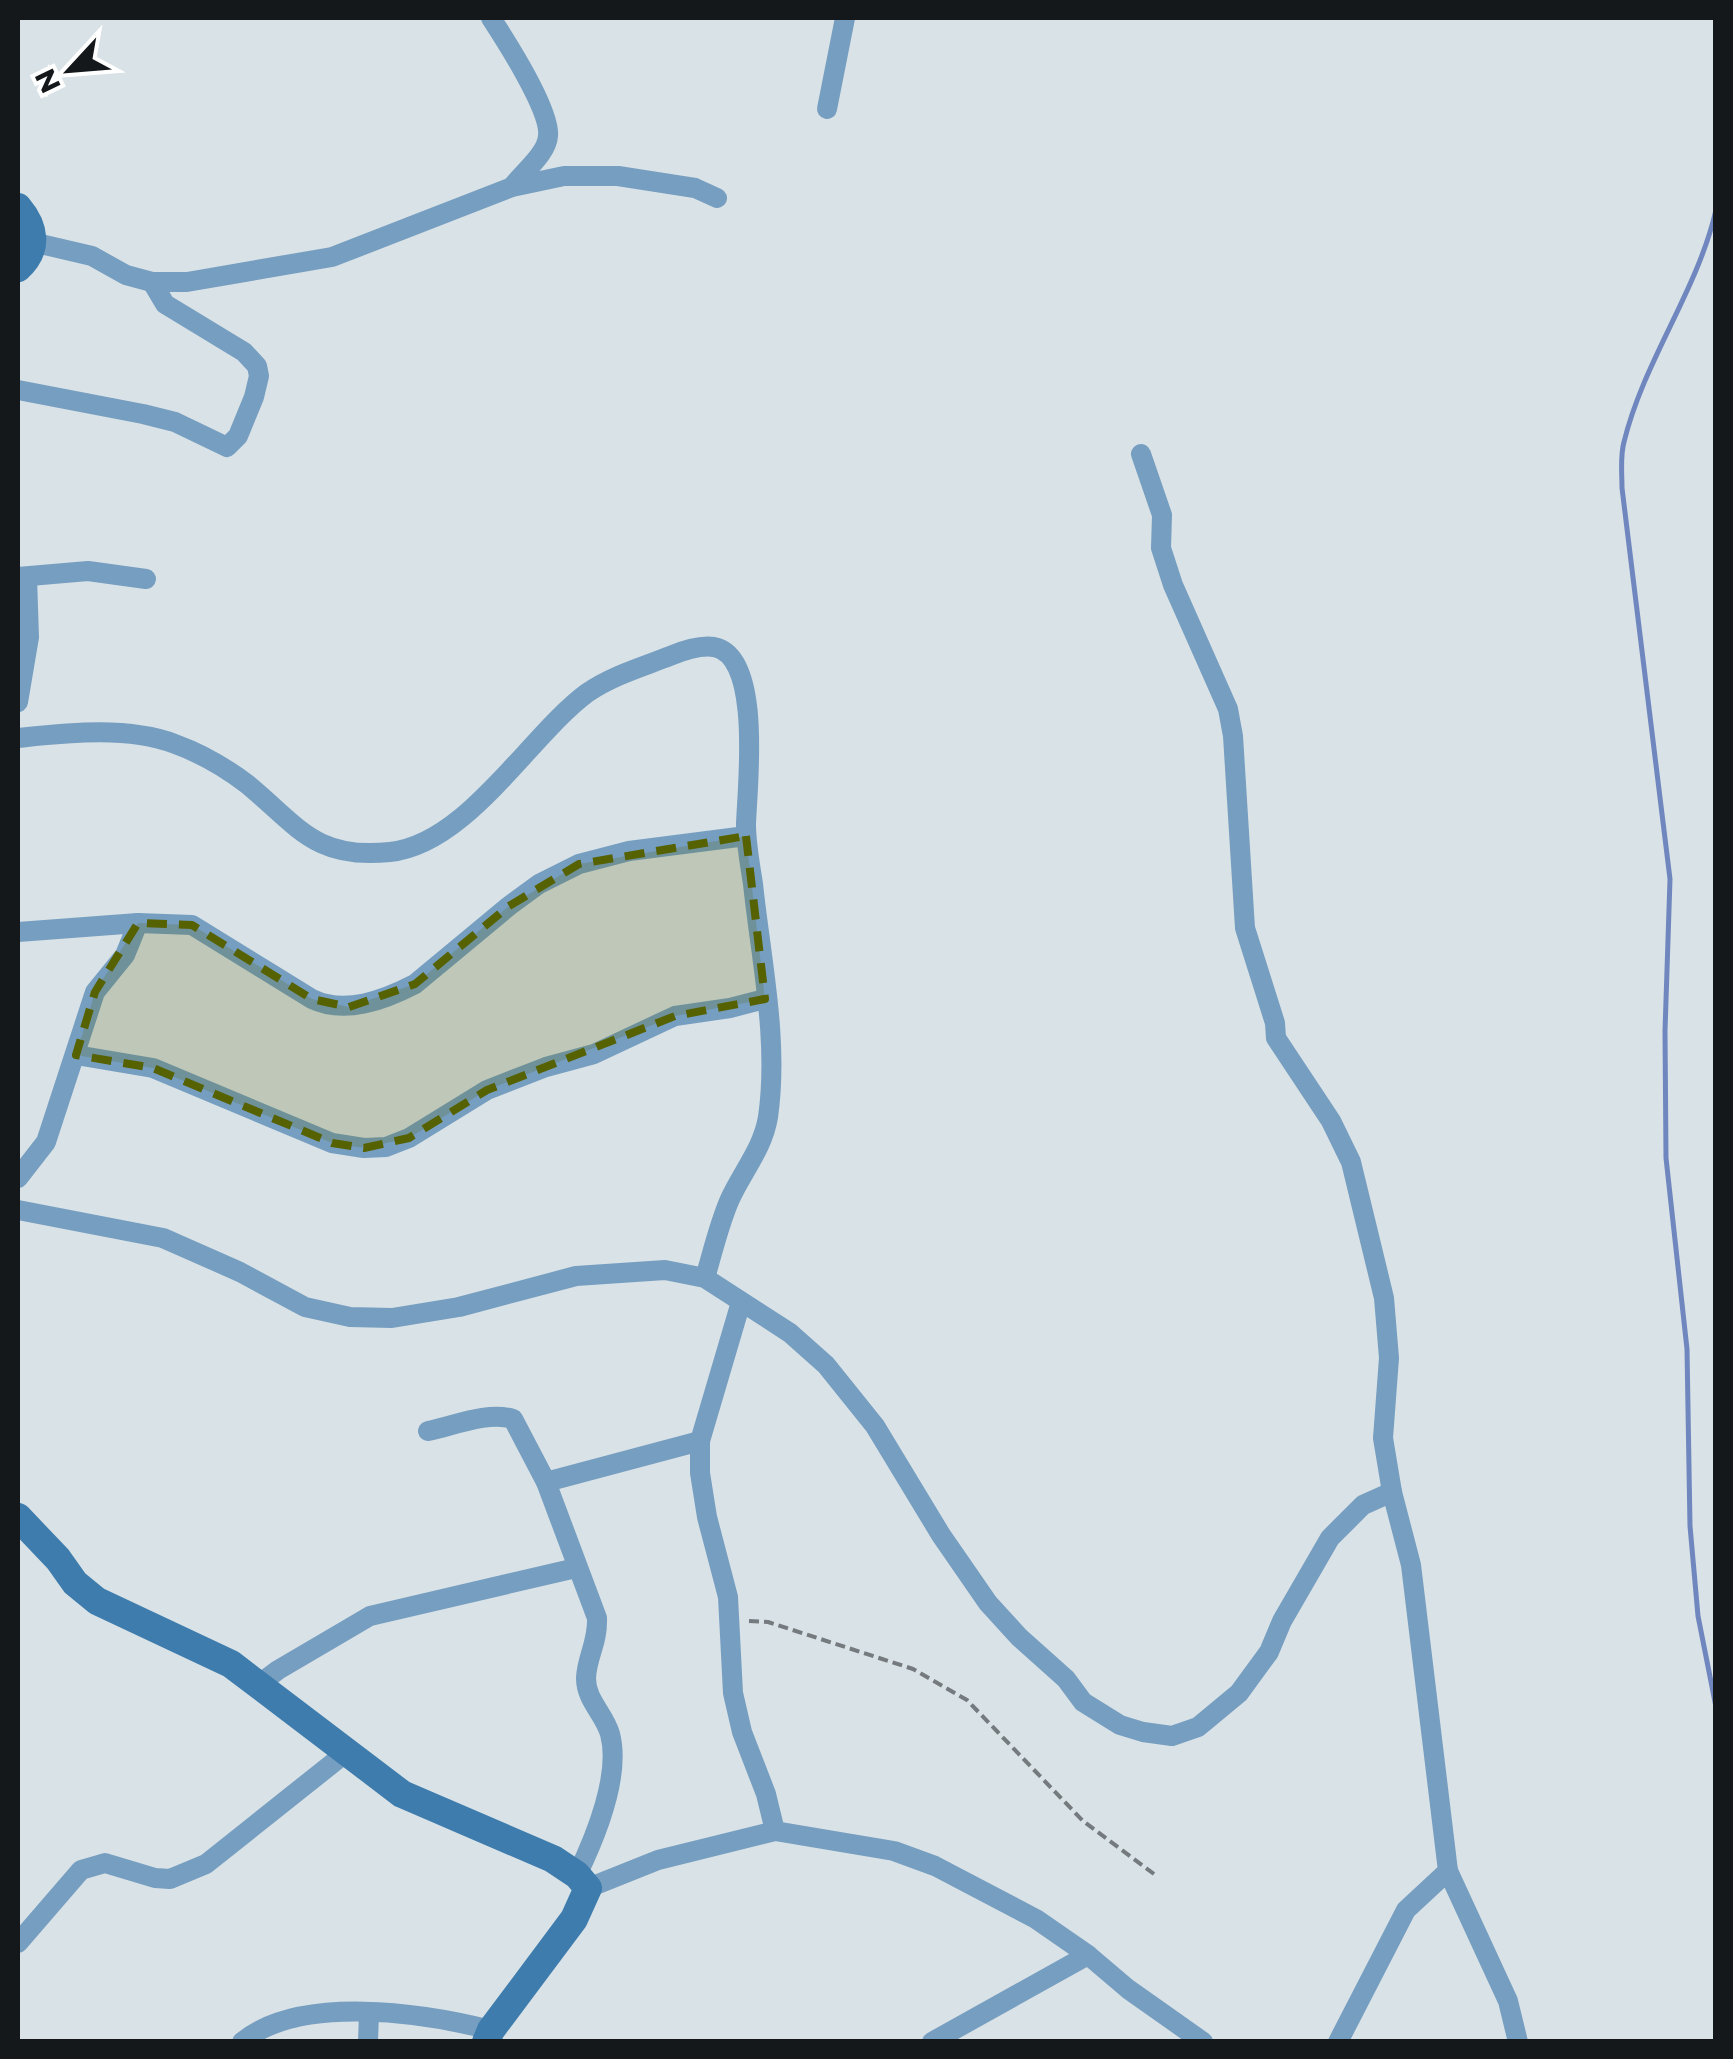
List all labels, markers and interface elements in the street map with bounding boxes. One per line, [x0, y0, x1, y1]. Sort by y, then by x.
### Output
north arrow [20, 20, 120, 120]
text: N [27, 63, 68, 99]

